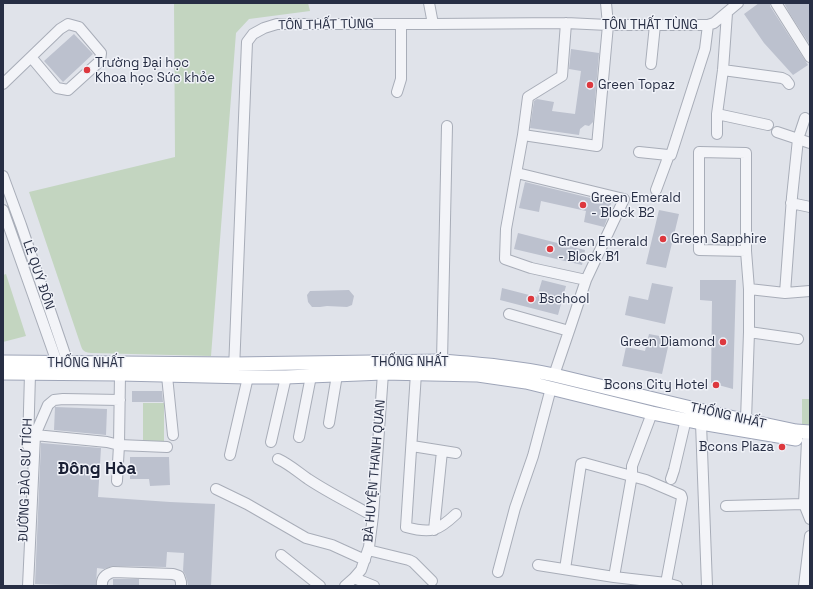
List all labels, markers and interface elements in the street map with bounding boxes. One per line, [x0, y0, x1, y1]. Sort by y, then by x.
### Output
street label: TÔN THẤT TÙNG [278, 16, 374, 34]
street label: TÔN THẤT TÙNG [602, 17, 698, 33]
place label: Trường Đại học Khoa học Sức khỏe [95, 55, 215, 86]
marker: Trường Đại học Khoa học Sức khỏe [82, 65, 92, 75]
place label: Green Topaz [598, 77, 675, 93]
marker: Green Topaz [585, 80, 595, 90]
place label: Green Emerald - Block B2 [591, 190, 681, 221]
marker: Green Emerald - Block B2 [578, 200, 588, 210]
place label: Green Sapphire [671, 231, 767, 247]
place label: Green Emerald - Block B1 [558, 234, 648, 265]
marker: Green Sapphire [658, 234, 668, 244]
street label: LÊ QUÝ ĐÔN [19, 238, 57, 312]
marker: Green Emerald - Block B1 [545, 244, 555, 254]
place label: Bschool [539, 291, 589, 307]
marker: Bschool [526, 294, 536, 304]
place label: Green Diamond [620, 334, 715, 350]
marker: Green Diamond [718, 337, 728, 347]
street label: THỐNG NHẤT [371, 354, 449, 370]
street label: THỐNG NHẤT [47, 355, 125, 371]
place label: Bcons City Hotel [604, 377, 708, 393]
marker: Bcons City Hotel [711, 380, 721, 390]
street label: BÀ HUYỆN THANH QUAN [361, 399, 389, 543]
street label: THỐNG NHẤT [689, 400, 767, 432]
street label: ĐƯỜNG ĐÀO SƯ TÍCH [16, 418, 36, 542]
place label: Bcons Plaza [699, 439, 774, 455]
marker: Bcons Plaza [777, 442, 787, 452]
district label: Đông Hòa [58, 459, 136, 479]

